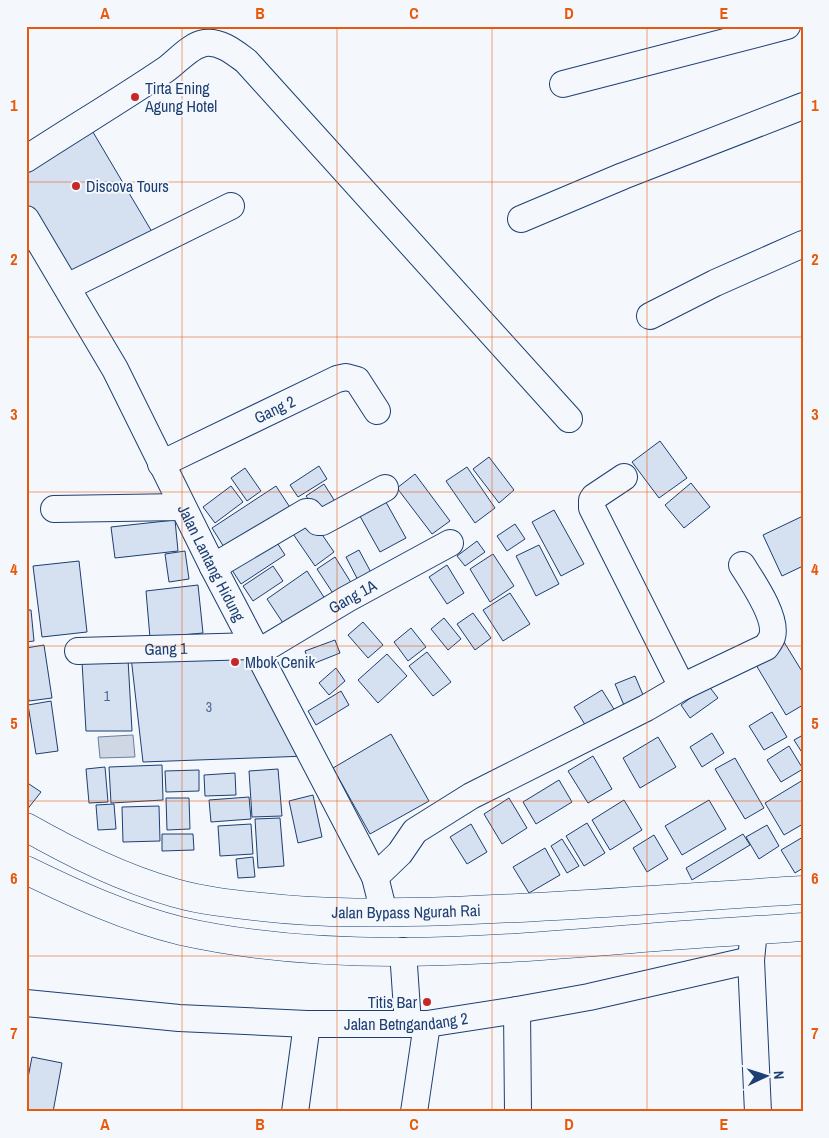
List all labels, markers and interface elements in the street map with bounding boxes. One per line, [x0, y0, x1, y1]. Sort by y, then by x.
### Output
text: A [100, 2, 110, 24]
text: B [255, 2, 265, 24]
text: C [409, 2, 419, 24]
text: D [564, 2, 574, 24]
text: E [720, 2, 729, 24]
place label: Tirta Ening Agung Hotel [144, 77, 217, 117]
marker: Tirta Ening Agung Hotel [129, 91, 141, 103]
text: 1 [10, 94, 18, 116]
text: 1 [811, 94, 819, 116]
place label: Discova Tours [86, 175, 169, 197]
marker: Discova Tours [70, 180, 82, 192]
text: 2 [10, 248, 18, 270]
text: 2 [811, 248, 819, 270]
street label: Gang 2 [250, 390, 299, 428]
text: 3 [10, 403, 18, 425]
text: 3 [811, 403, 819, 425]
street label: Jalan Lantang Hidung [173, 501, 251, 626]
text: 4 [10, 558, 18, 580]
text: 4 [811, 558, 819, 580]
street label: Gang 1A [324, 574, 381, 619]
street label: Gang 1 [144, 637, 189, 660]
place label: Mbok Cenik [245, 651, 315, 673]
marker: Mbok Cenik [229, 656, 241, 668]
house number: 1 [104, 687, 111, 705]
house number: 3 [206, 698, 212, 716]
text: 5 [10, 712, 18, 734]
text: 5 [811, 712, 819, 734]
text: 6 [10, 867, 18, 889]
text: 6 [811, 867, 819, 889]
street label: Jalan Bypass Ngurah Rai [331, 899, 481, 923]
place label: Titis Bar [368, 991, 418, 1013]
marker: Titis Bar [421, 996, 433, 1008]
street label: Jalan Betngandang 2 [344, 1007, 469, 1035]
text: 7 [10, 1022, 18, 1044]
text: 7 [811, 1022, 819, 1044]
north arrow [742, 1050, 792, 1100]
text: N [770, 1070, 788, 1080]
text: A [100, 1113, 110, 1135]
text: B [255, 1113, 265, 1135]
text: C [409, 1113, 419, 1135]
text: D [564, 1113, 574, 1135]
text: E [720, 1113, 729, 1135]

